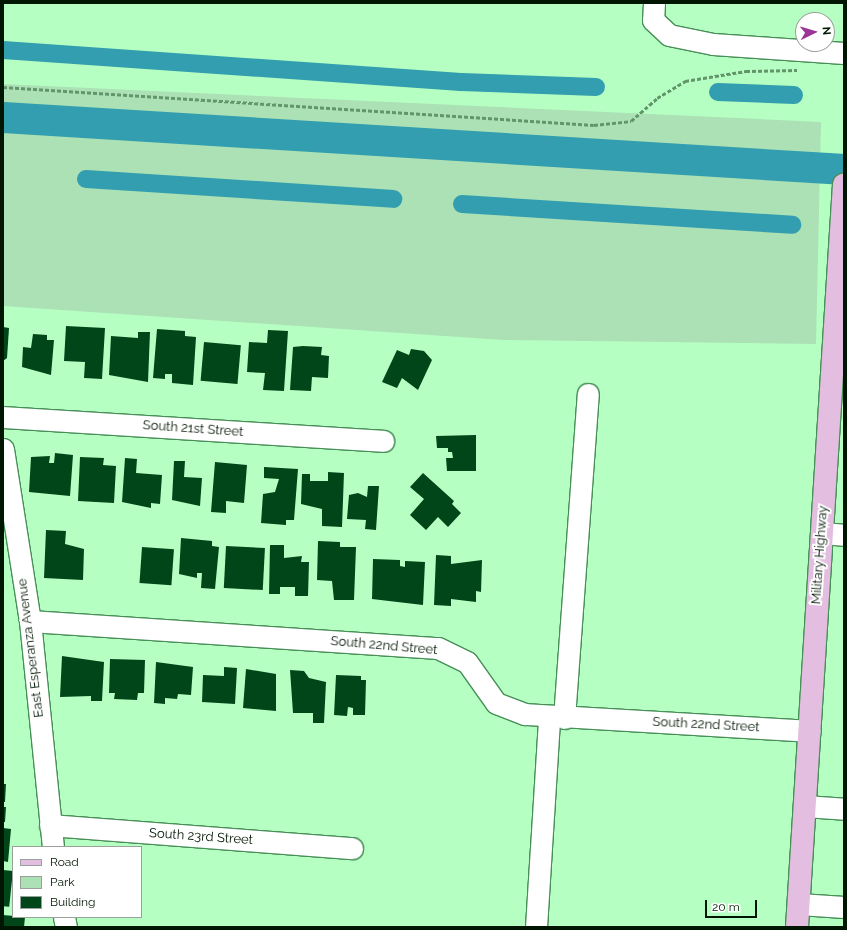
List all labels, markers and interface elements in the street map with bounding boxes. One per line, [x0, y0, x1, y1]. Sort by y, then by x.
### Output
north arrow [795, 12, 835, 52]
text: N [820, 26, 833, 36]
street label: South 21st Street [142, 418, 244, 440]
street label: Military Highway [809, 505, 831, 605]
street label: East Esperanza Avenue [15, 577, 47, 719]
street label: South 22nd Street [330, 634, 438, 658]
street label: South 22nd Street [652, 714, 760, 736]
street label: South 23rd Street [149, 826, 253, 848]
legend [12, 846, 142, 918]
text: Road [50, 855, 79, 869]
text: Park [50, 875, 75, 889]
scale bar [707, 892, 759, 918]
text: Building [50, 895, 96, 909]
text: 20 m [712, 900, 740, 914]

